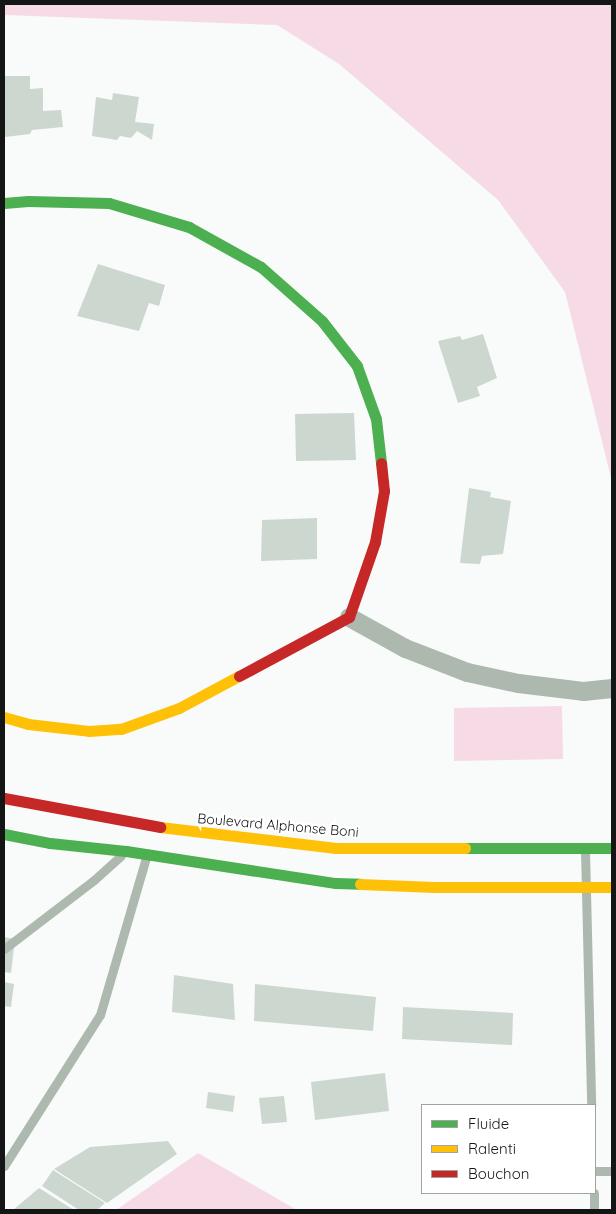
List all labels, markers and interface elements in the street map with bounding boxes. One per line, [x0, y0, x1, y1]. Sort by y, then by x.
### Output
street label: Boulevard Alphonse Boni [197, 810, 359, 840]
legend [421, 1104, 596, 1194]
text: Fluide [468, 1114, 509, 1133]
text: Ralenti [468, 1139, 516, 1158]
text: Bouchon [468, 1164, 529, 1183]

